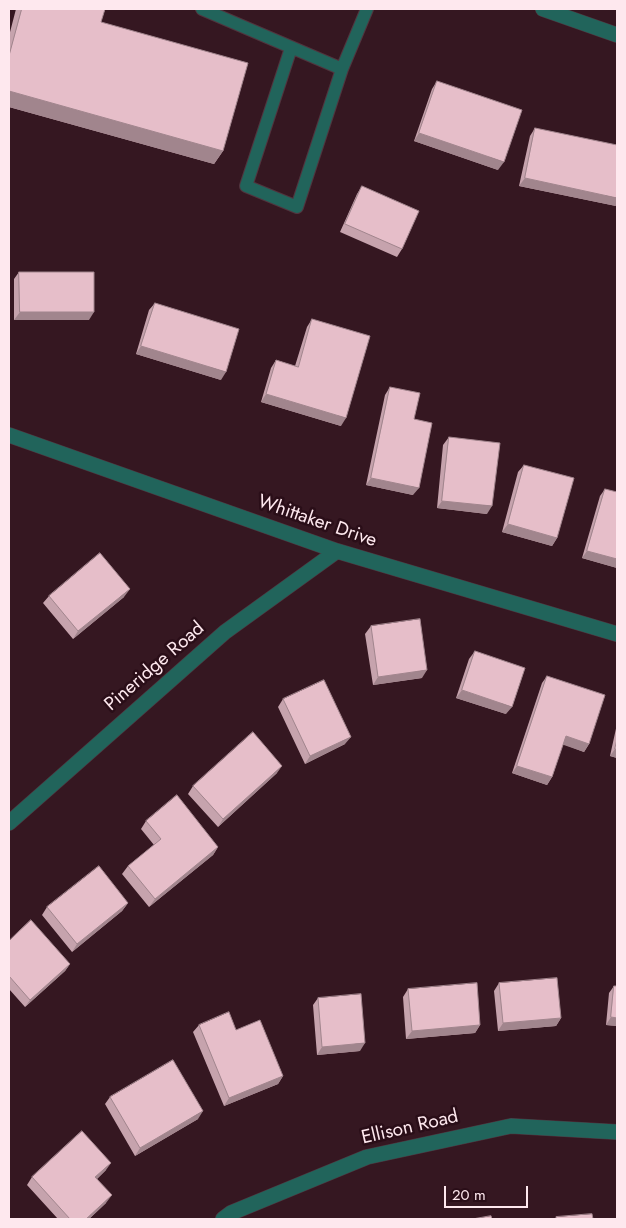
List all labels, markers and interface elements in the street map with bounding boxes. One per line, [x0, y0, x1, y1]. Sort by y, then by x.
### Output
street label: Whittaker Drive [255, 491, 379, 553]
street label: Pineridge Road [100, 617, 210, 717]
street label: Ellison Road [359, 1106, 461, 1150]
scale bar [446, 1176, 530, 1208]
text: 20 m [452, 1184, 486, 1206]

